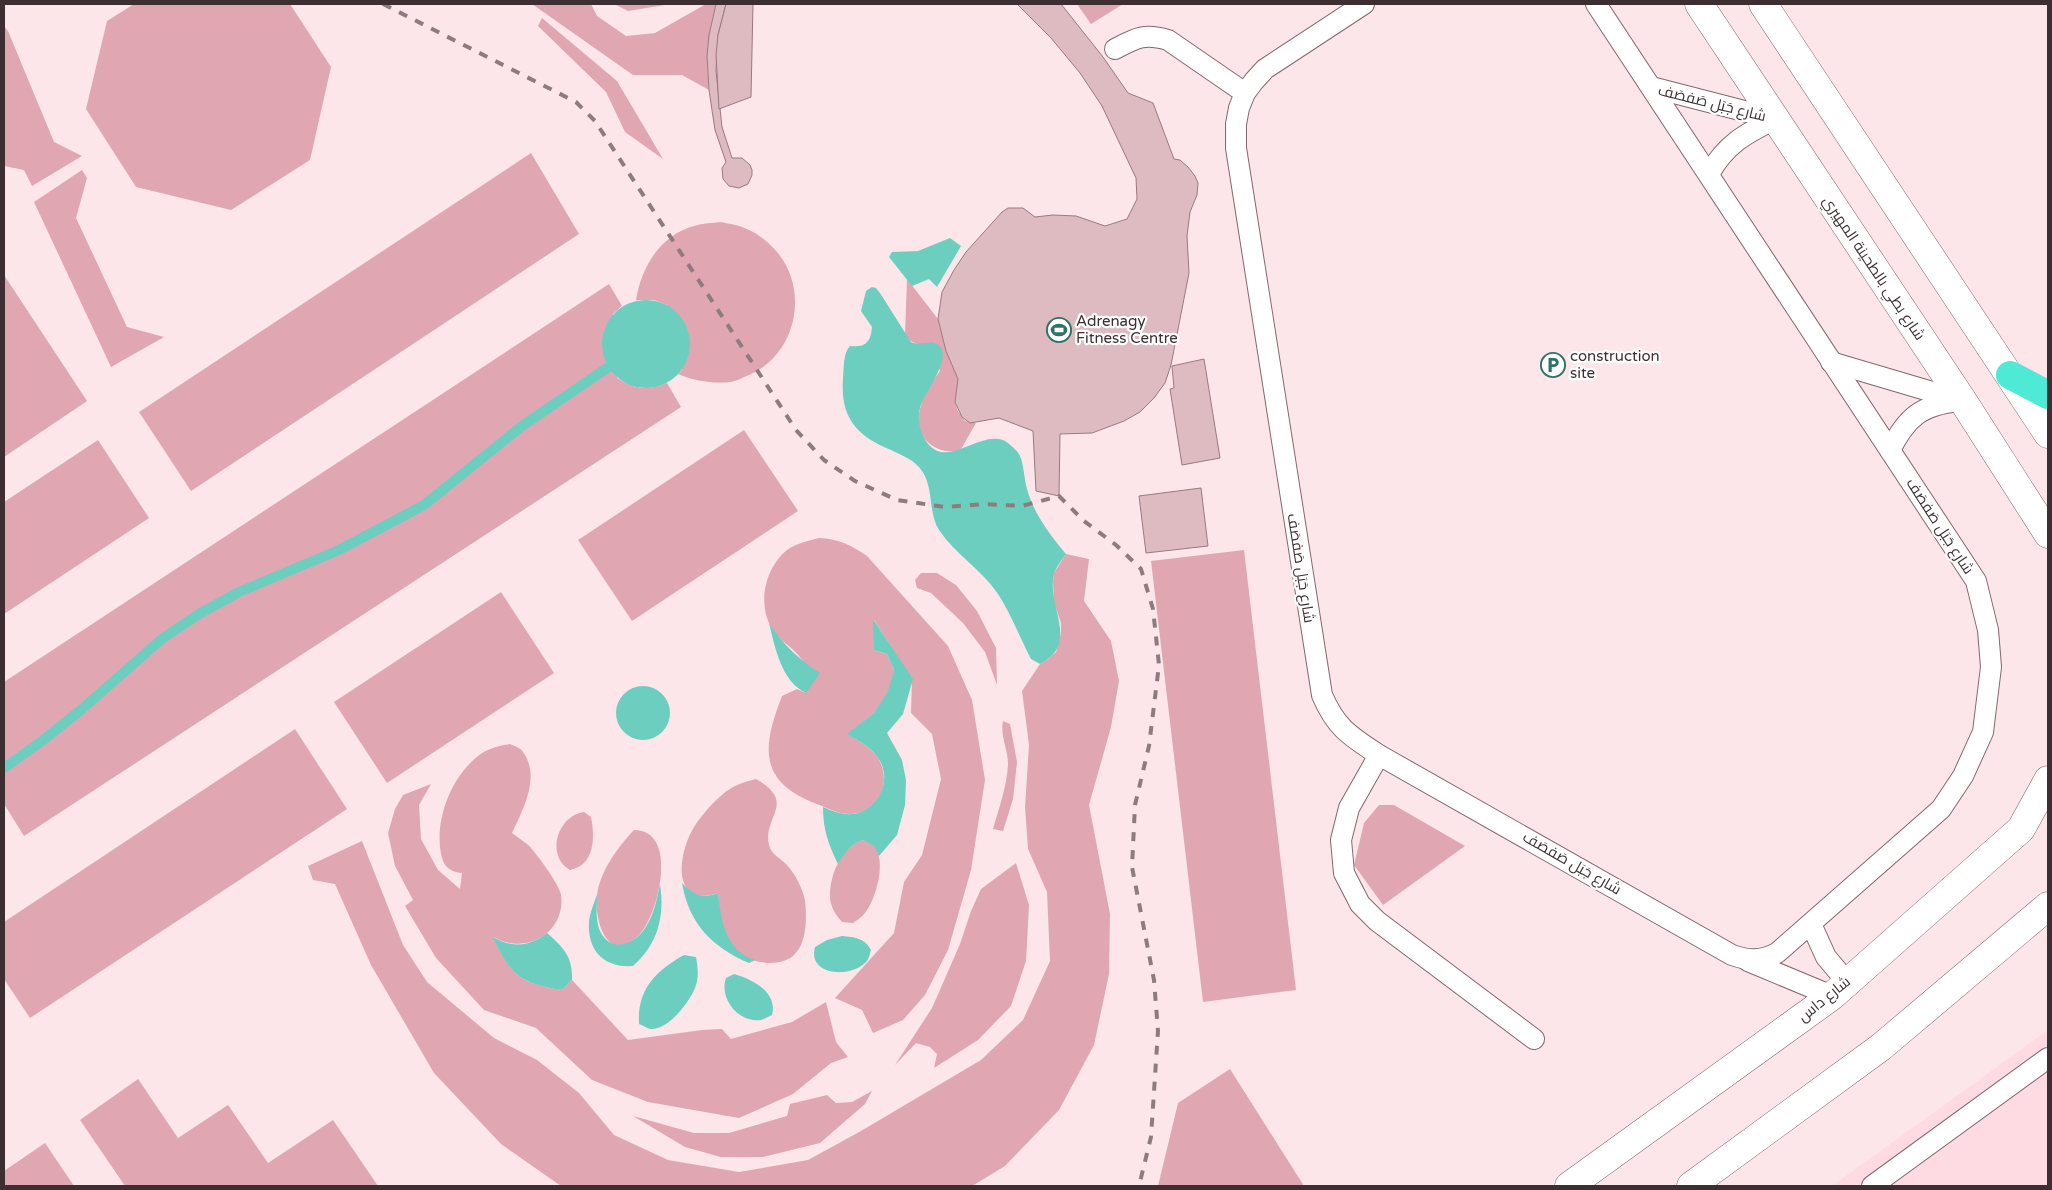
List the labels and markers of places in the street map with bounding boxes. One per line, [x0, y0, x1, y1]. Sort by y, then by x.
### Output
place label: Adrenagy Fitness Centre [1076, 312, 1178, 347]
sports icon: Adrenagy Fitness Centre [1046, 317, 1072, 343]
place label: construction site [1570, 347, 1660, 382]
parking icon: construction site [1540, 352, 1566, 378]

